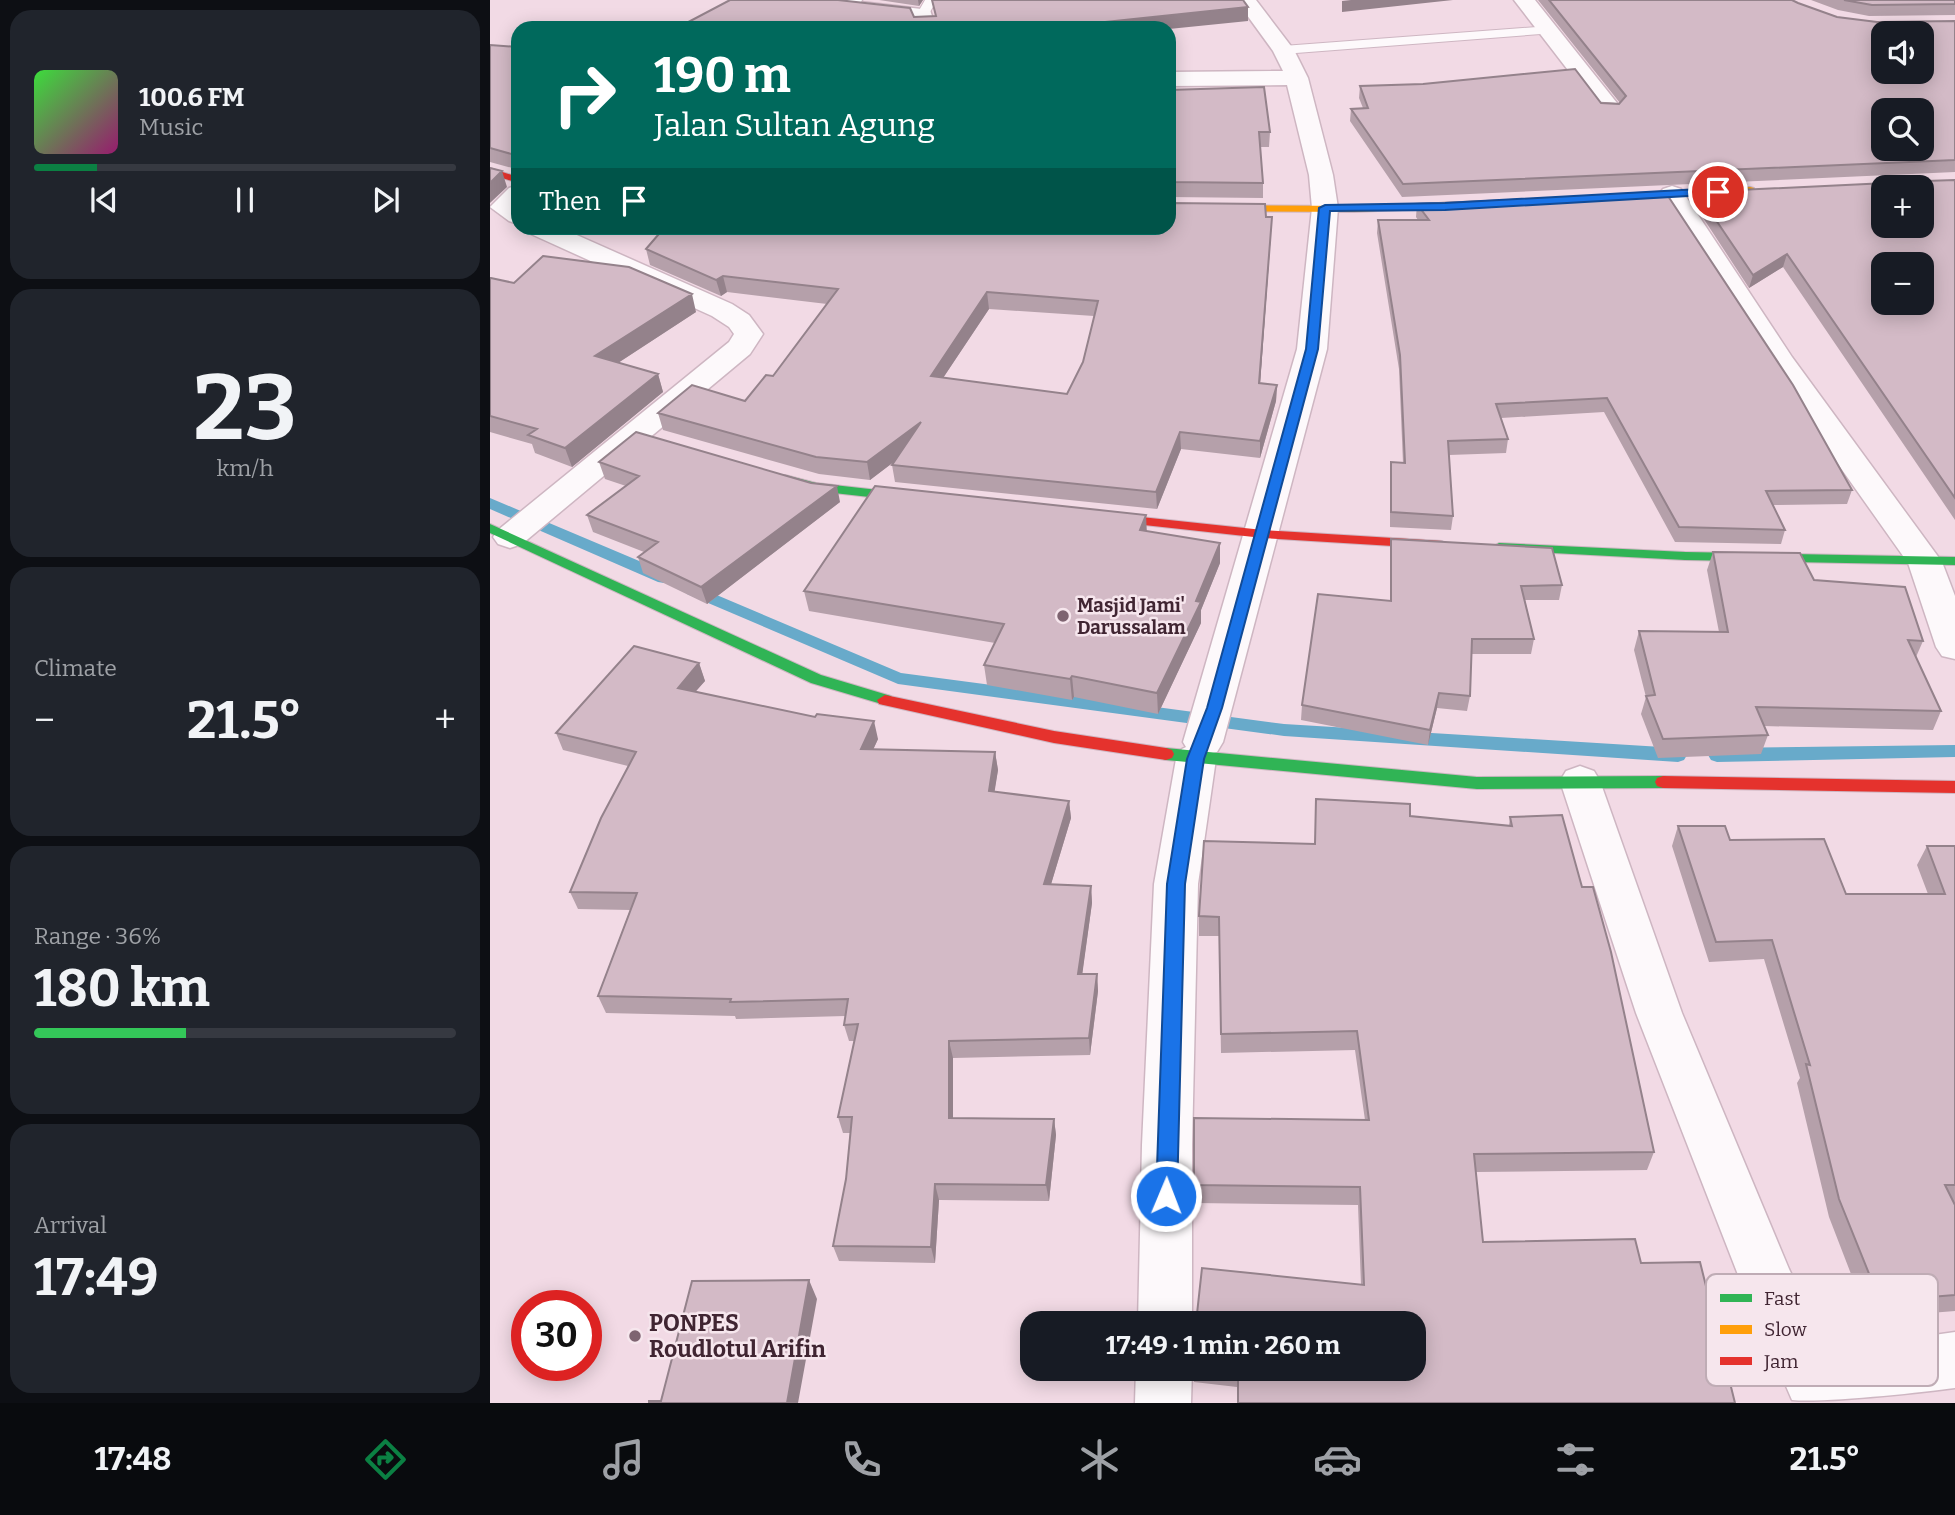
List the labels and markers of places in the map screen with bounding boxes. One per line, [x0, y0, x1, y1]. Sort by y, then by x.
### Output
pin [1688, 162, 1748, 222]
place label: Masjid Jami' Darussalam [1077, 594, 1186, 639]
marker: Masjid Jami' Darussalam [1055, 608, 1071, 624]
place label: PONPES Roudlotul Arifin [649, 1309, 826, 1363]
marker: PONPES Roudlotul Arifin [627, 1328, 643, 1344]

